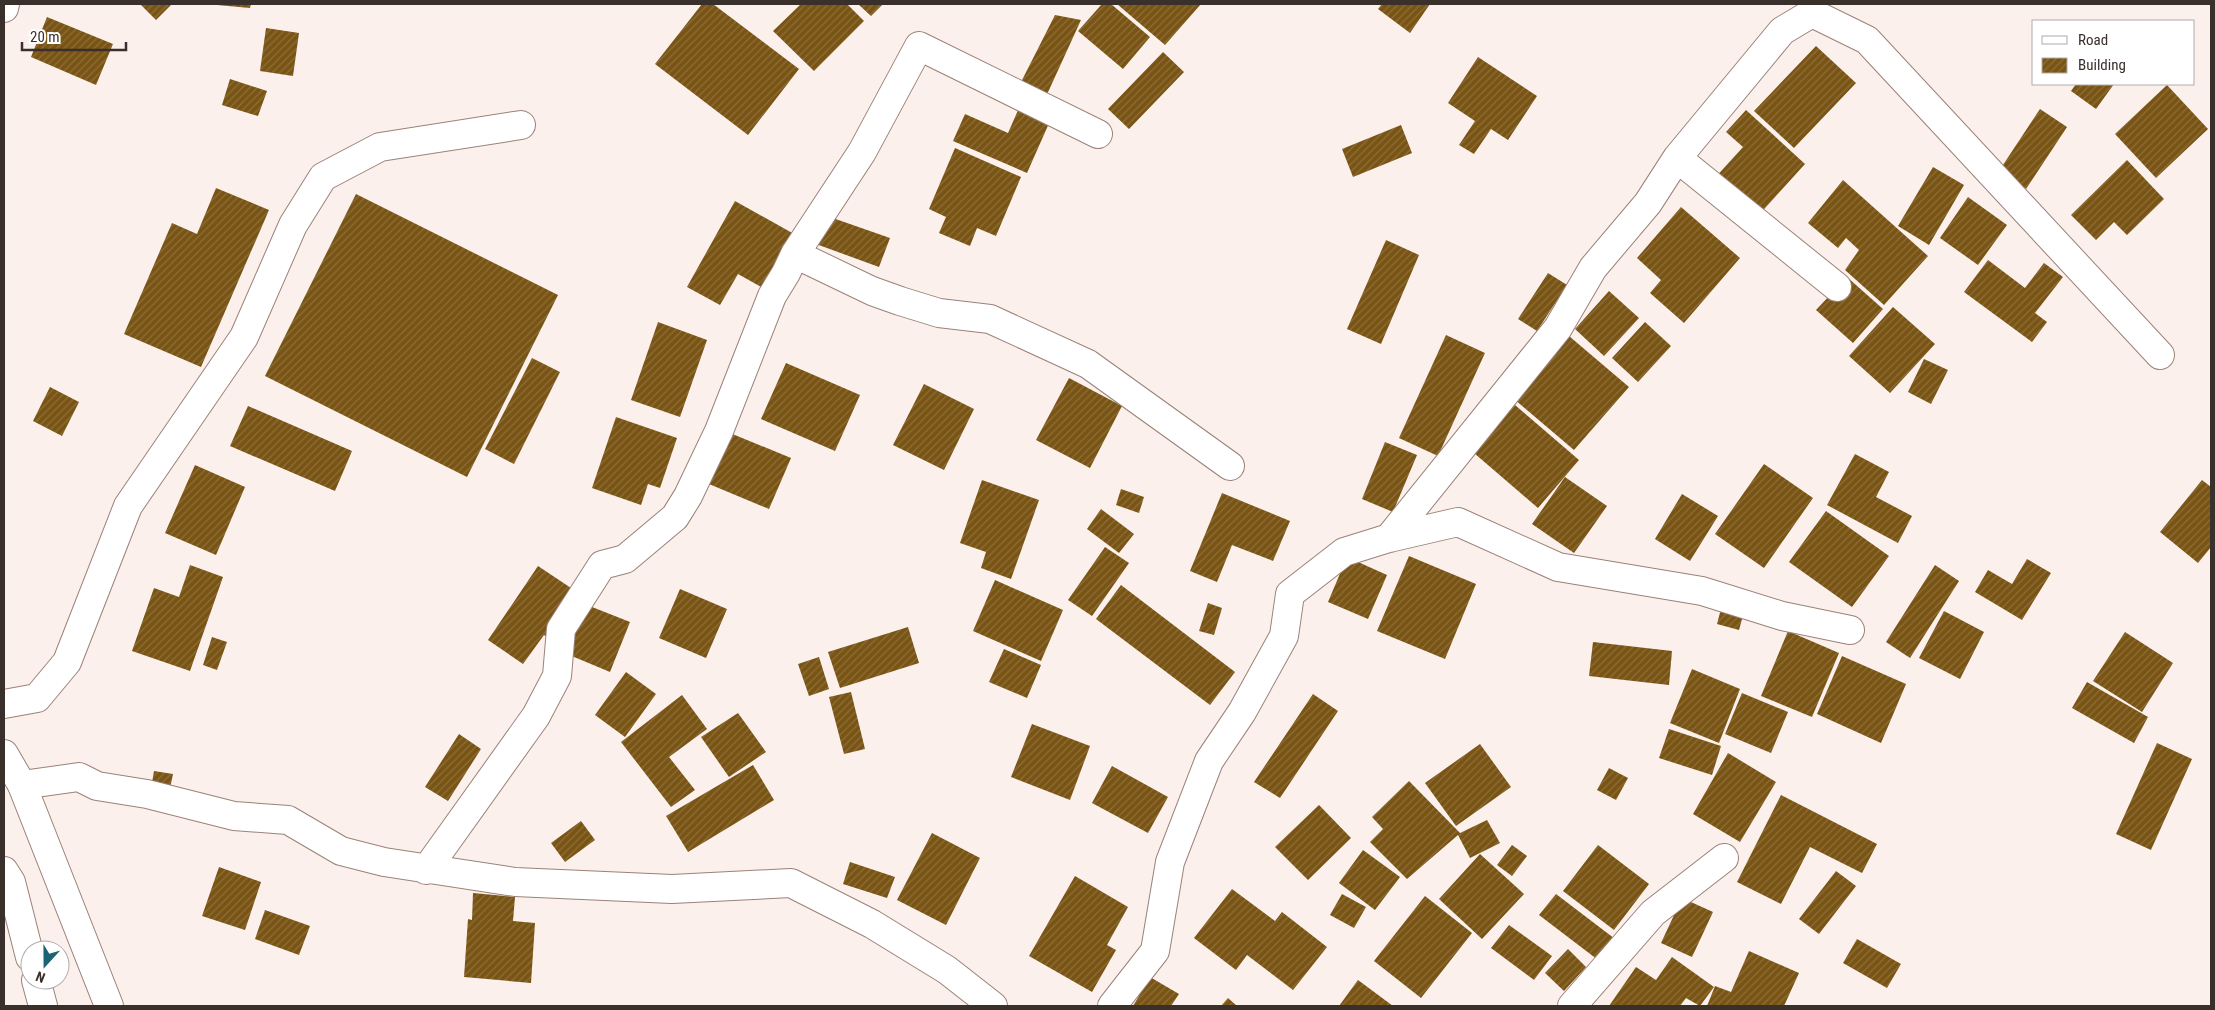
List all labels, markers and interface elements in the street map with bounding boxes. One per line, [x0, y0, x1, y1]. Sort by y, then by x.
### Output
scale bar [22, 20, 126, 52]
legend [2032, 20, 2195, 85]
text: 20 m [30, 28, 60, 46]
text: Road [2078, 31, 2108, 49]
text: Building [2078, 56, 2126, 74]
north arrow [20, 940, 70, 990]
text: N [33, 968, 47, 986]

